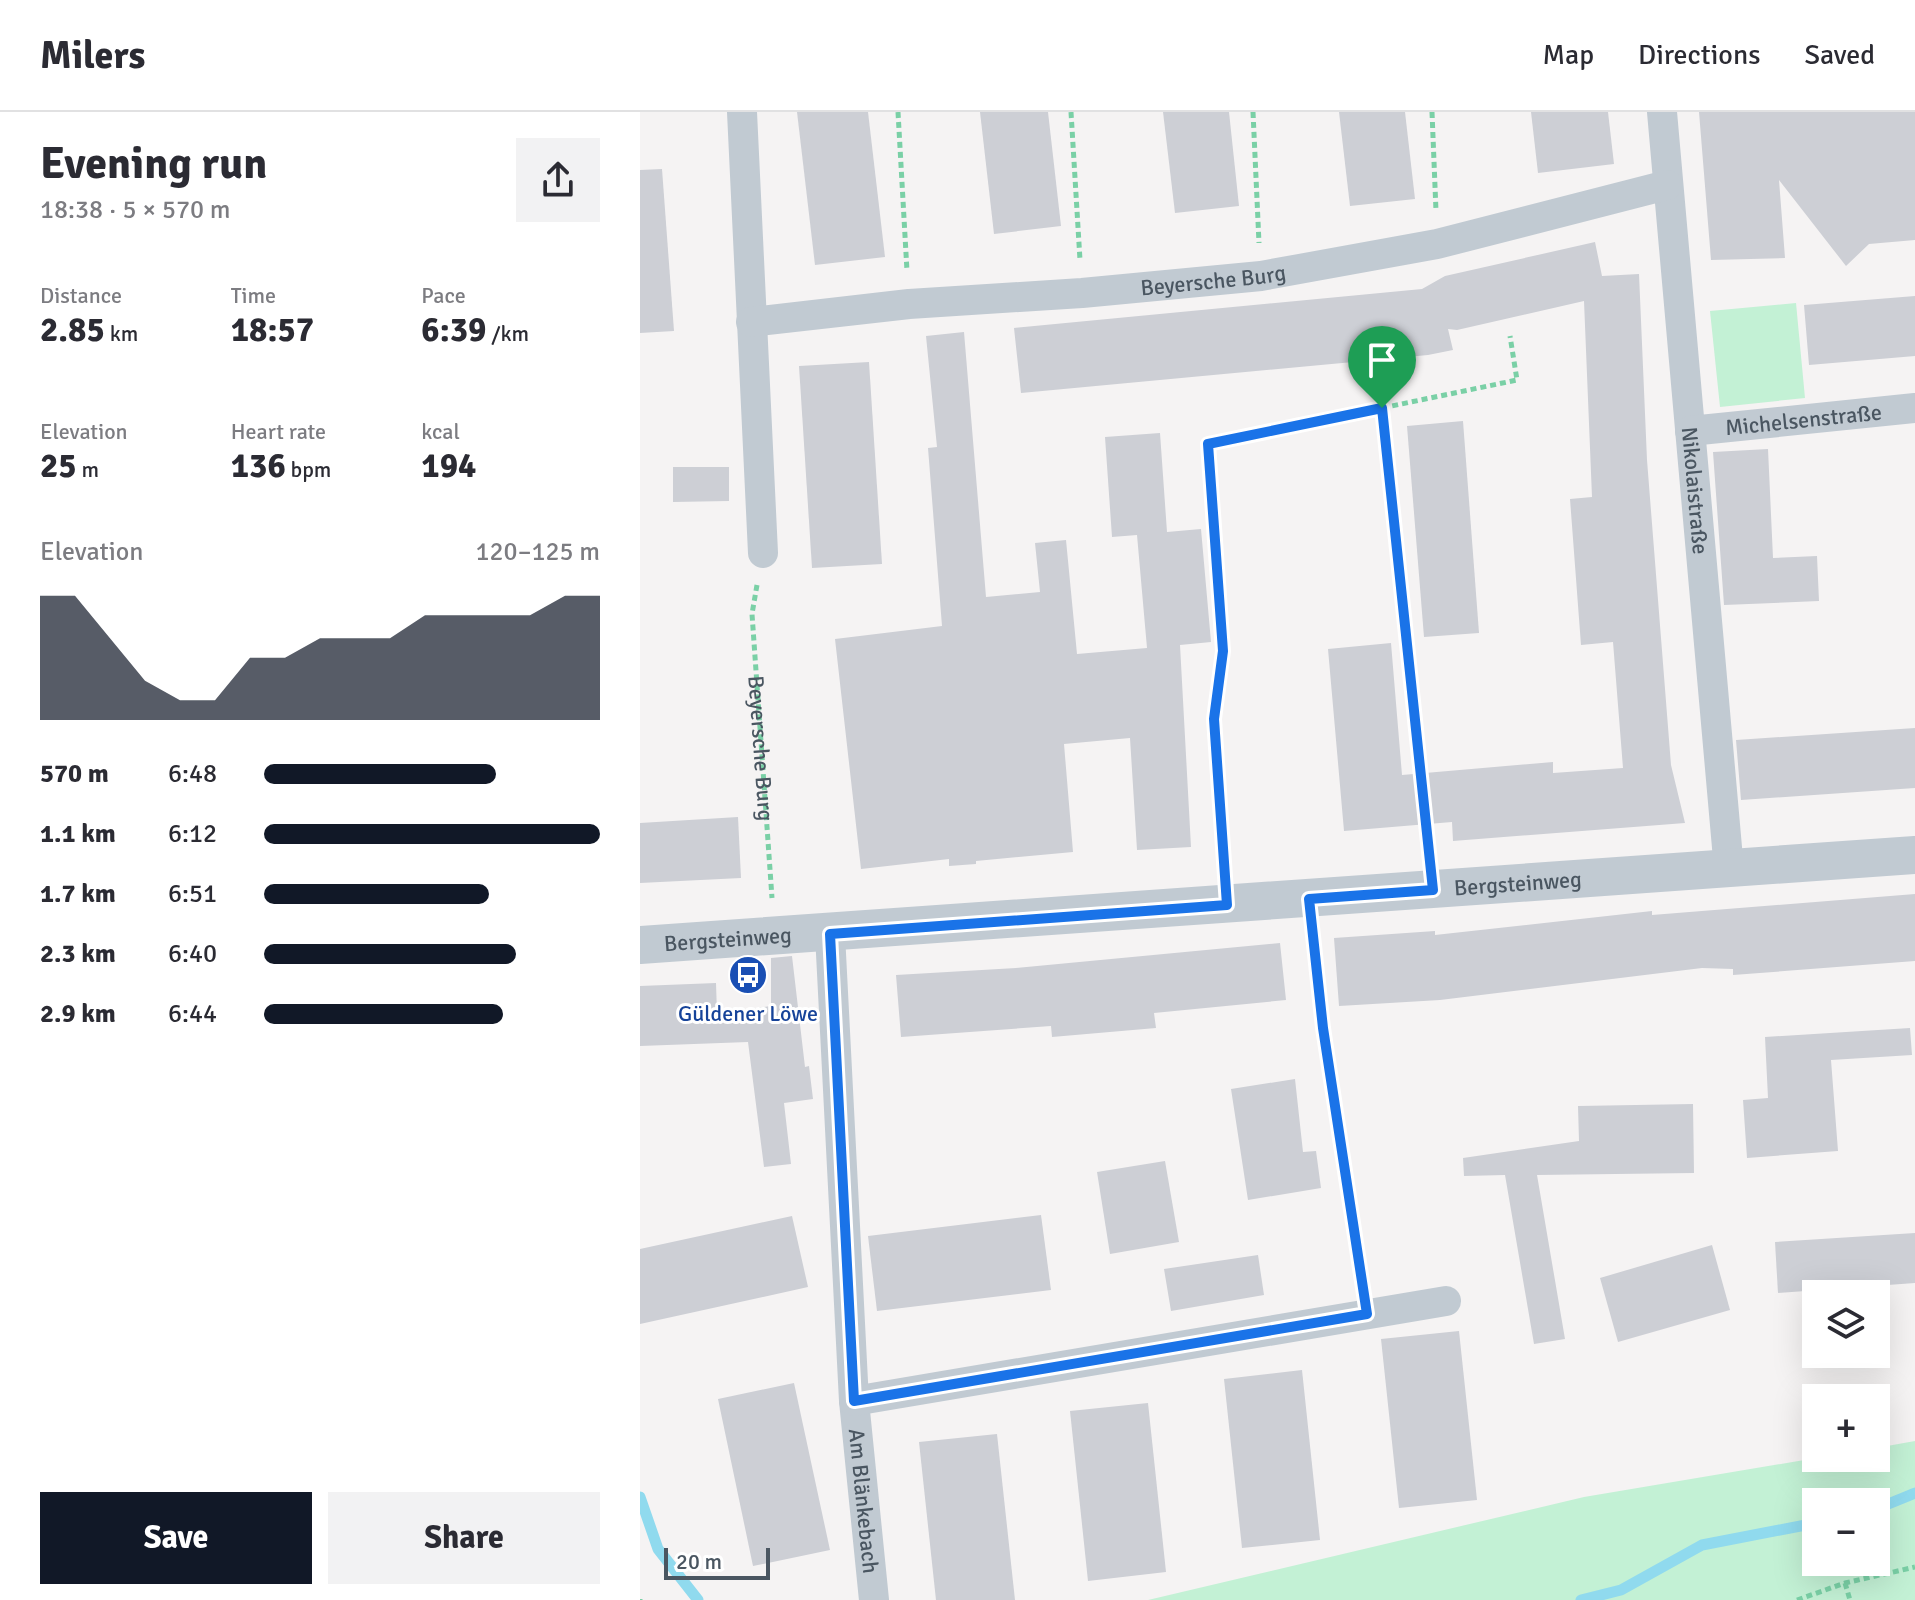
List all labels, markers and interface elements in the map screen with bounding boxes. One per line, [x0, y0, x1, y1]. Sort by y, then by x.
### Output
text: Milers [40, 32, 145, 79]
text: Map [1542, 38, 1594, 72]
text: Directions [1638, 38, 1760, 72]
text: Saved [1804, 38, 1875, 72]
text: Evening run [40, 137, 267, 191]
button: share [516, 138, 600, 222]
text: 18:38 · 5 × 570 m [40, 194, 231, 226]
street label: Beyersche Burg [1139, 259, 1288, 301]
text: Distance [40, 282, 122, 309]
text: Time [231, 282, 276, 309]
text: Pace [421, 282, 466, 309]
text: 2.85 [40, 309, 105, 351]
text: 18:57 [231, 309, 314, 351]
text: 6:39 [421, 309, 486, 351]
text: km [105, 320, 138, 347]
text: /km [486, 320, 529, 347]
pin [1348, 326, 1416, 408]
icon: arrive [1360, 338, 1404, 382]
street label: Michelsenstraße [1724, 398, 1883, 441]
text: Elevation [40, 418, 128, 445]
text: Heart rate [231, 418, 326, 445]
text: kcal [421, 418, 460, 445]
street label: Nikolaistraße [1676, 426, 1714, 555]
text: 25 [40, 445, 77, 487]
text: 136 [231, 445, 286, 487]
text: 194 [421, 445, 476, 487]
text: m [77, 456, 99, 483]
text: bpm [286, 456, 331, 483]
text: Elevation [40, 536, 144, 568]
text: 120–125 m [476, 536, 600, 568]
street label: Beyersche Burg [742, 675, 780, 822]
text: 570 m [40, 758, 109, 790]
text: 6:48 [168, 758, 217, 790]
text: 1.1 km [40, 818, 116, 850]
text: 6:12 [168, 818, 217, 850]
street label: Bergsteinweg [1453, 866, 1583, 902]
text: 1.7 km [40, 878, 116, 910]
text: 6:51 [168, 878, 217, 910]
street label: Bergsteinweg [663, 921, 793, 957]
text: 2.3 km [40, 938, 116, 970]
text: 6:40 [168, 938, 217, 970]
bus stop icon: Güldener Löwe [727, 954, 769, 996]
text: 2.9 km [40, 998, 116, 1030]
text: 6:44 [168, 998, 217, 1030]
place label: Güldener Löwe [678, 1000, 818, 1027]
map controls [1802, 1280, 1890, 1576]
button: layers [1802, 1280, 1890, 1368]
button: + [1802, 1384, 1890, 1472]
street label: Am Blänkebach [843, 1427, 884, 1575]
button: − [1802, 1488, 1890, 1576]
button: Save [40, 1492, 312, 1584]
button: Share [328, 1492, 600, 1584]
scale bar [664, 1544, 770, 1580]
text: 20 m [676, 1548, 722, 1575]

